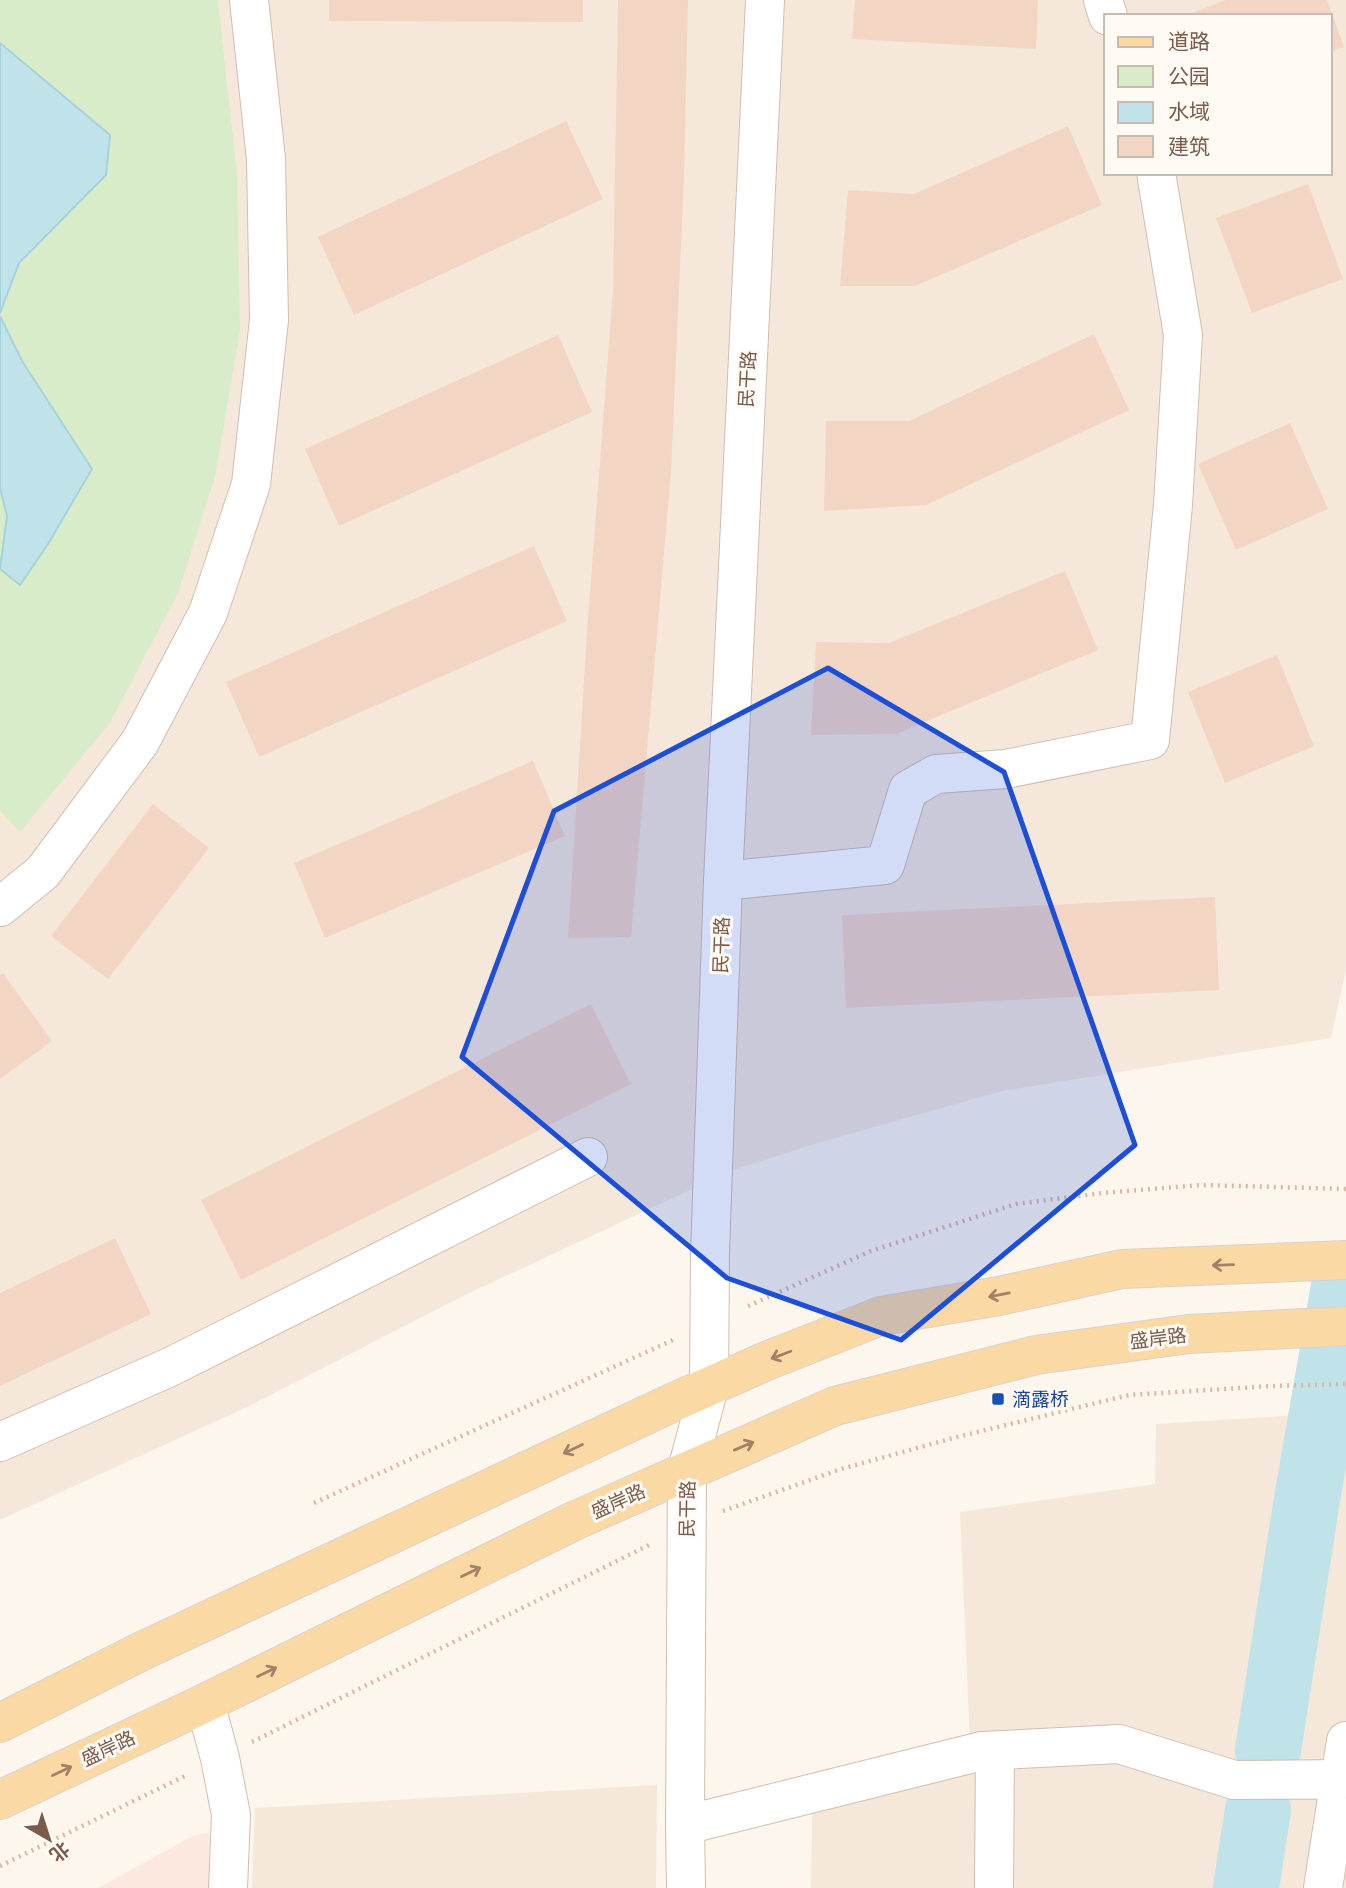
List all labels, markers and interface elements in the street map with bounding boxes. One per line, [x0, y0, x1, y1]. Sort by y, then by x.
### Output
legend [1104, 14, 1332, 175]
text: 道路 [1168, 29, 1210, 53]
text: 公园 [1168, 64, 1210, 88]
text: 水域 [1168, 99, 1210, 123]
text: 建筑 [1168, 134, 1210, 158]
street label: 民干路 [735, 350, 759, 408]
street label: 民干路 [709, 916, 733, 974]
one-way arrow [1212, 1258, 1235, 1271]
one-way arrow [988, 1289, 1011, 1303]
street label: 盛岸路 [1128, 1324, 1188, 1352]
one-way arrow [770, 1350, 792, 1363]
place label: 滴露桥 [1012, 1388, 1069, 1410]
marker: 滴露桥 [990, 1391, 1006, 1407]
one-way arrow [733, 1438, 754, 1451]
one-way arrow [563, 1443, 584, 1456]
street label: 盛岸路 [587, 1479, 649, 1523]
street label: 民干路 [676, 1480, 698, 1538]
one-way arrow [460, 1564, 481, 1578]
one-way arrow [256, 1665, 277, 1679]
street label: 盛岸路 [78, 1726, 138, 1770]
one-way arrow [51, 1763, 72, 1777]
north arrow [14, 1804, 84, 1874]
text: 北 [45, 1838, 74, 1867]

